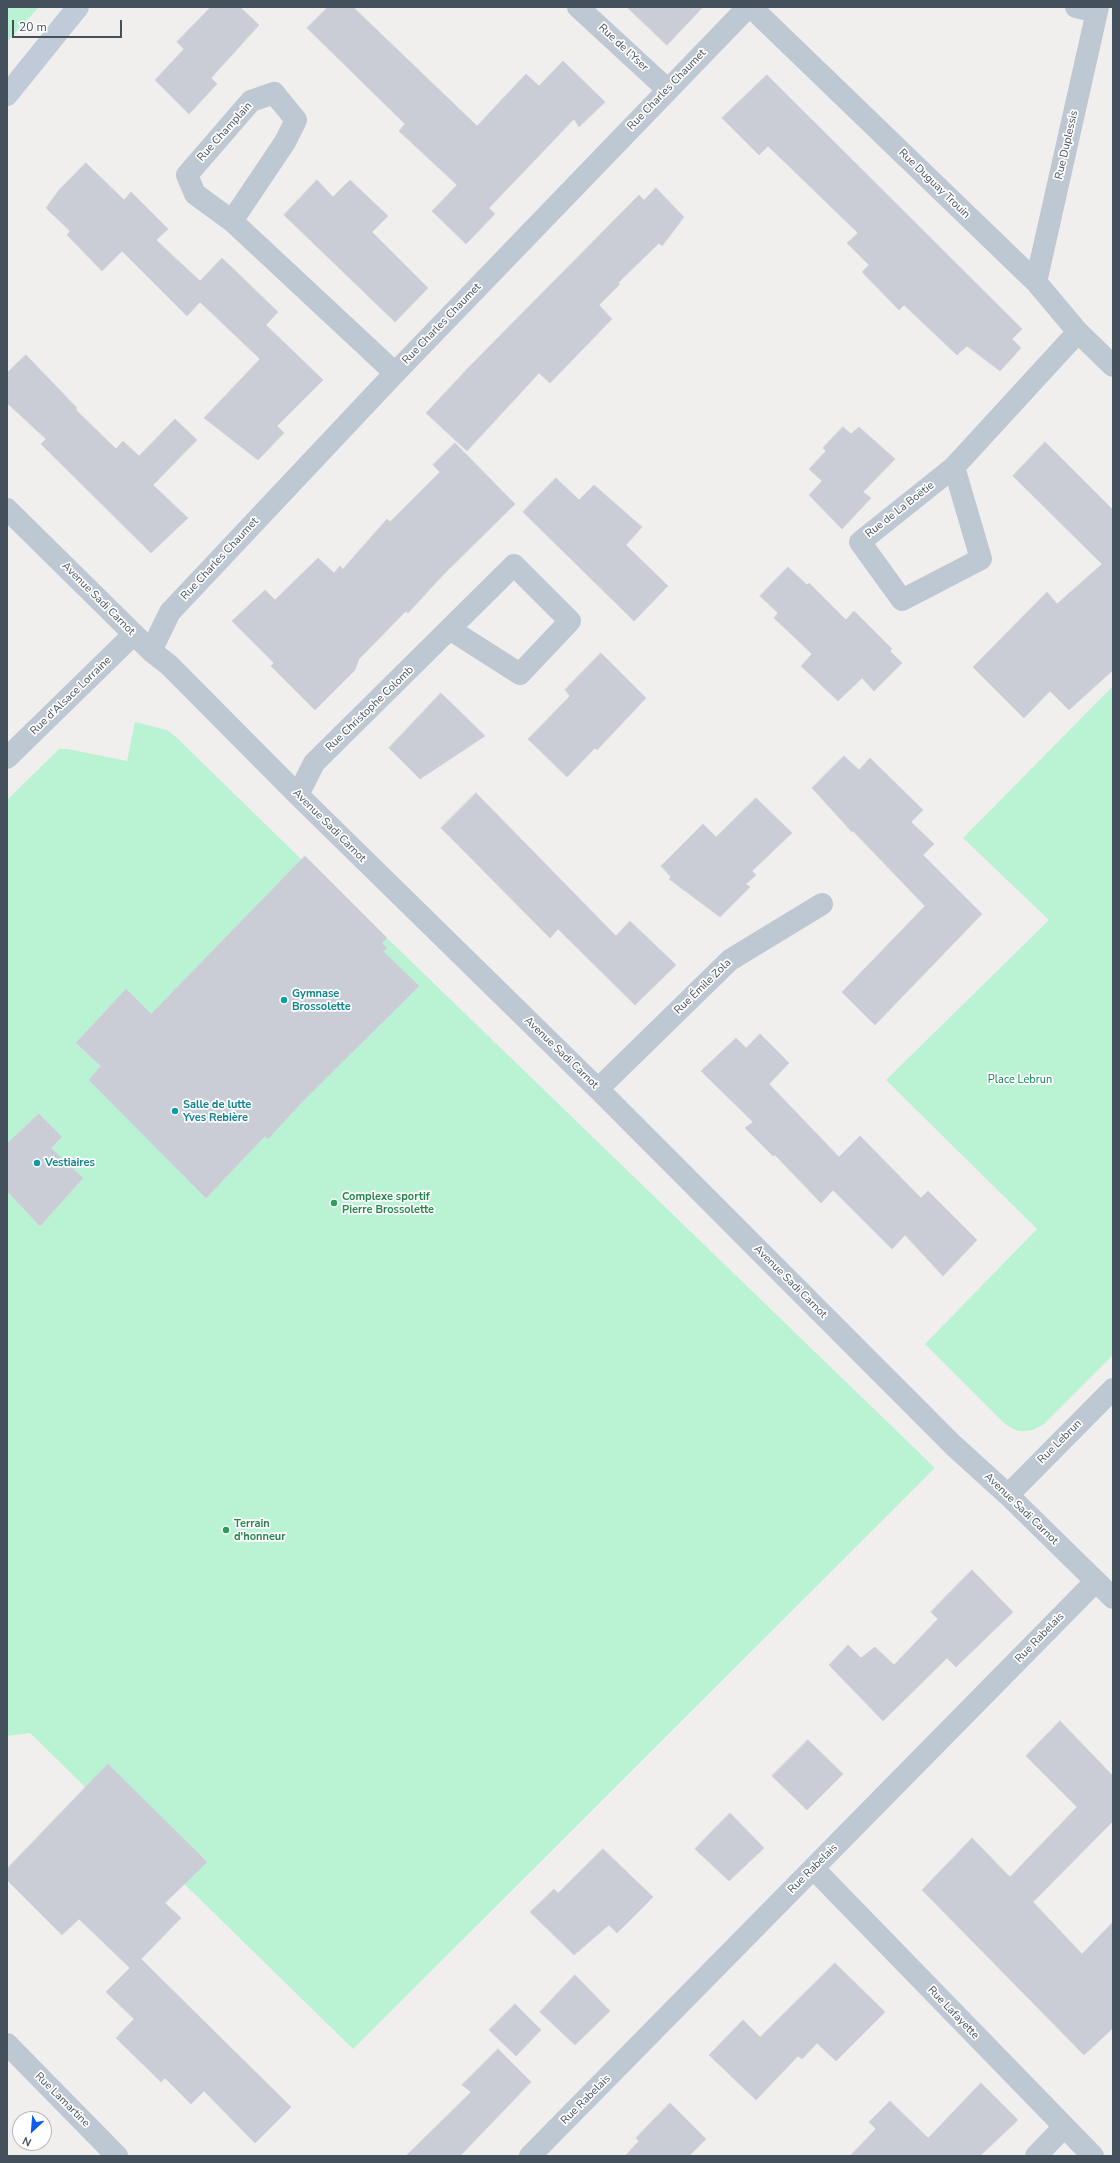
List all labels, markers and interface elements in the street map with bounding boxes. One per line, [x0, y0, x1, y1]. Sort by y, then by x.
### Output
scale bar [14, 12, 124, 38]
text: 20 m [19, 19, 47, 35]
street label: Rue de l'Yser [595, 22, 651, 74]
street label: Rue Charles Chaumet [625, 47, 709, 133]
street label: Rue Champlain [195, 100, 255, 164]
street label: Rue Duplessis [1053, 109, 1081, 181]
street label: Rue Duguay Trouin [896, 147, 972, 221]
street label: Rue Charles Chaumet [400, 281, 484, 367]
street label: Rue de La Boëtie [863, 479, 937, 541]
street label: Rue Charles Chaumet [178, 515, 262, 603]
street label: Avenue Sadi Carnot [59, 560, 137, 638]
street label: Rue d'Alsace Lorraine [28, 654, 114, 738]
street label: Rue Christophe Colomb [323, 664, 417, 754]
street label: Avenue Sadi Carnot [290, 787, 368, 865]
street label: Rue Émile Zola [672, 957, 734, 1017]
place label: Gymnase Brossolette [292, 987, 351, 1013]
marker: Gymnase Brossolette [279, 995, 289, 1005]
street label: Avenue Sadi Carnot [521, 1014, 601, 1092]
park label: Place Lebrun [988, 1073, 1052, 1087]
place label: Salle de lutte Yves Rebière [183, 1098, 251, 1124]
marker: Salle de lutte Yves Rebière [170, 1106, 180, 1116]
place label: Vestiaires [45, 1156, 95, 1170]
marker: Vestiaires [32, 1158, 42, 1168]
place label: Complexe sportif Pierre Brossolette [342, 1190, 434, 1216]
marker: Complexe sportif Pierre Brossolette [329, 1198, 339, 1208]
street label: Avenue Sadi Carnot [751, 1243, 829, 1321]
street label: Rue Lebrun [1035, 1417, 1085, 1467]
street label: Avenue Sadi Carnot [981, 1470, 1061, 1548]
place label: Terrain d'honneur [234, 1517, 286, 1543]
marker: Terrain d'honneur [221, 1525, 231, 1535]
street label: Rue Rabelais [1013, 1610, 1067, 1666]
street label: Rue Rabelais [786, 1842, 840, 1896]
street label: Rue Lafayette [925, 1984, 981, 2042]
street label: Rue Lamartine [32, 2070, 92, 2130]
street label: Rue Rabelais [559, 2073, 613, 2127]
north arrow [12, 2111, 52, 2151]
text: N [20, 2133, 34, 2150]

